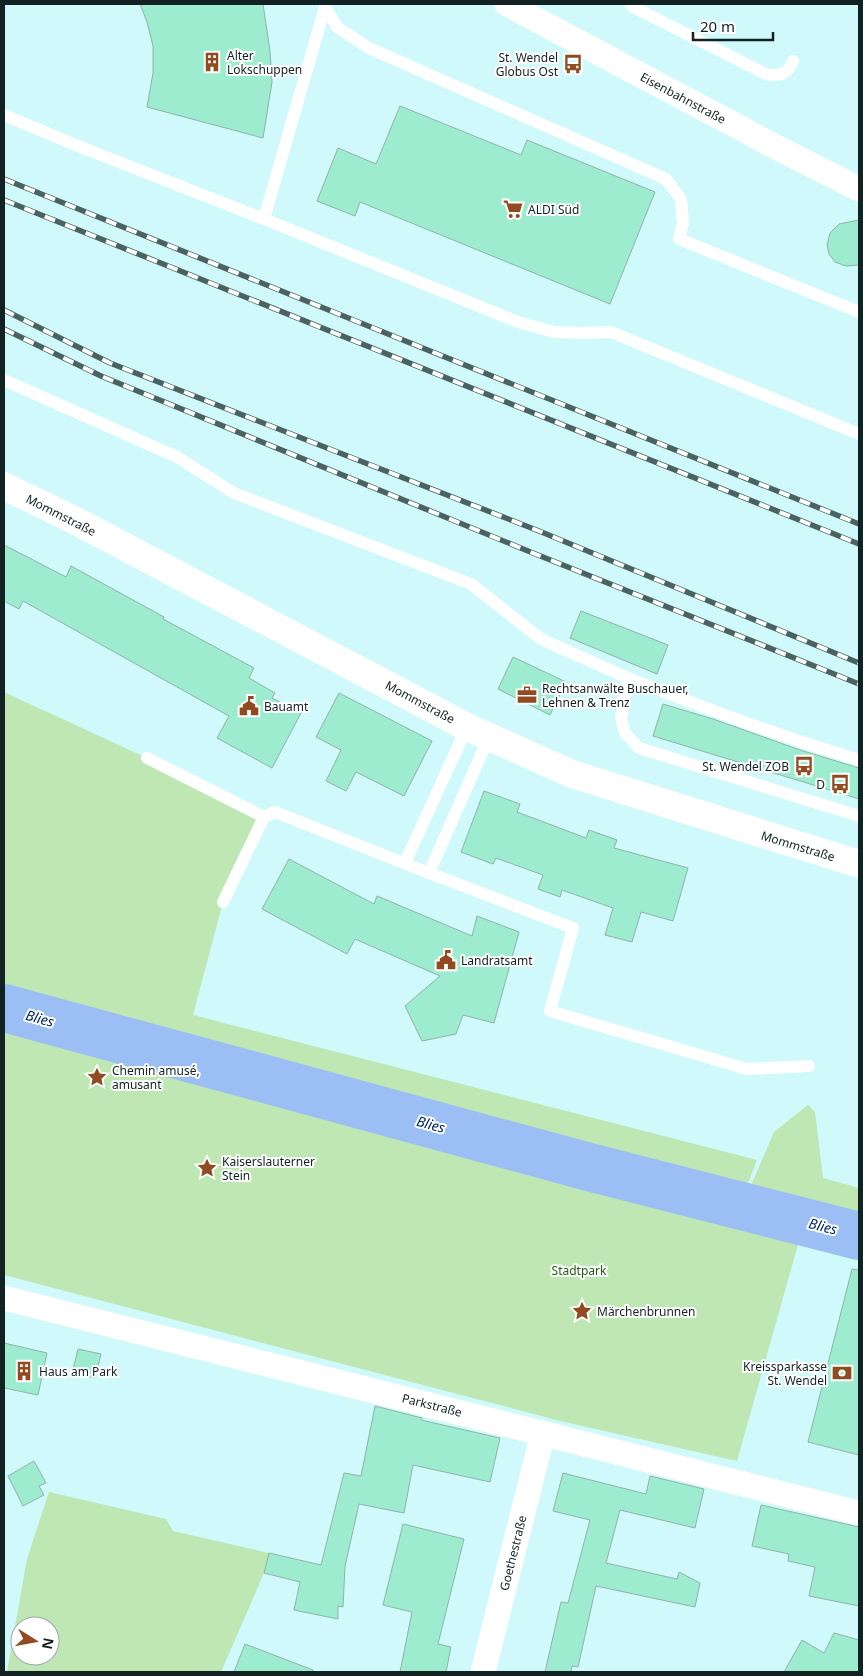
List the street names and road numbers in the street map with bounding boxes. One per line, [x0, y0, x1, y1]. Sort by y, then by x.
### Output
street label: Eisenbahnstraße [637, 68, 729, 128]
street label: Mommstraße [23, 490, 99, 540]
street label: Mommstraße [382, 677, 458, 728]
street label: Mommstraße [759, 827, 837, 865]
street label: Parkstraße [400, 1389, 464, 1421]
street label: Goethestraße [495, 1513, 531, 1592]

